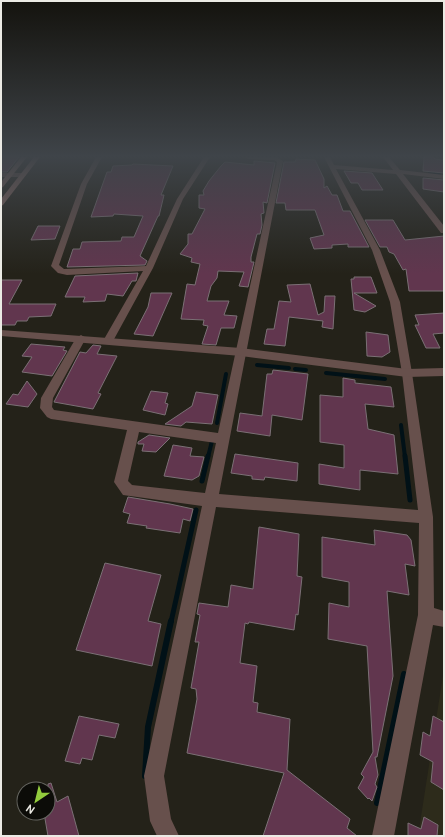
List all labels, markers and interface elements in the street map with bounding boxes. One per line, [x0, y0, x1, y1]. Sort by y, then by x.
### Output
north arrow [16, 781, 56, 821]
text: N [23, 801, 37, 817]

